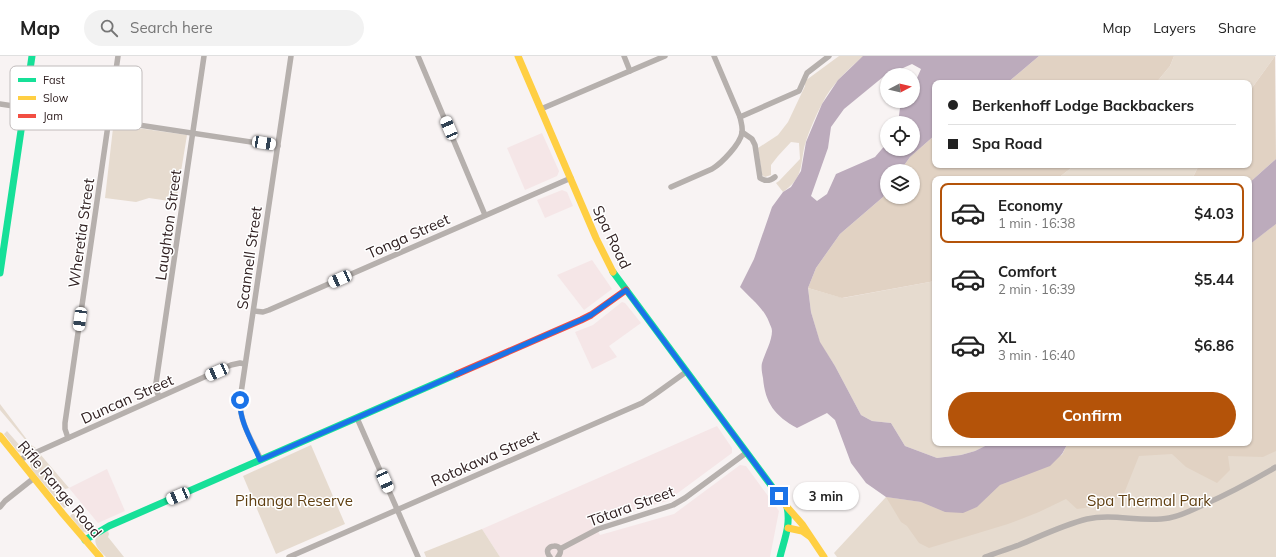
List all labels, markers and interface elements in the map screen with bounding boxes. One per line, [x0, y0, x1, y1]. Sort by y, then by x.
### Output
search box [84, 10, 364, 46]
text: Map [20, 16, 60, 40]
icon: search [98, 17, 120, 39]
text: Search here [130, 18, 213, 37]
text: Map [1102, 19, 1131, 37]
text: Layers [1153, 19, 1196, 37]
text: Share [1218, 19, 1256, 37]
legend [10, 66, 142, 130]
north arrow [880, 68, 920, 108]
map controls [880, 68, 920, 204]
text: Fast [43, 73, 65, 87]
text: Slow [43, 91, 69, 105]
text: Berkenhoff Lodge Backbackers [972, 96, 1194, 115]
text: Jam [43, 109, 63, 123]
car [439, 115, 459, 141]
button: locate [880, 116, 920, 156]
text: Spa Road [972, 134, 1042, 153]
car [251, 135, 277, 151]
button: layers [880, 164, 920, 204]
street label: Laughton Street [151, 168, 185, 282]
street label: Wheretia Street [64, 177, 98, 289]
icon: car [950, 195, 986, 231]
text: Economy [998, 196, 1063, 215]
street label: Spa Road [589, 202, 635, 272]
text: $4.03 [1194, 204, 1234, 223]
street label: Scannell Street [232, 205, 266, 311]
street label: Tonga Street [364, 209, 452, 263]
text: 1 min · 16:38 [998, 215, 1075, 231]
icon: car [950, 261, 986, 297]
text: Comfort [998, 262, 1056, 281]
car [327, 269, 353, 289]
text: $5.44 [1194, 270, 1234, 289]
text: 2 min · 16:39 [998, 281, 1075, 297]
car [72, 306, 88, 332]
icon: car [950, 327, 986, 363]
text: XL [998, 328, 1016, 347]
text: $6.86 [1194, 336, 1234, 355]
text: 3 min · 16:40 [998, 347, 1075, 363]
car [204, 362, 230, 382]
street label: Duncan Street [78, 370, 176, 428]
route start [231, 391, 249, 409]
button: Confirm [948, 392, 1236, 438]
street label: Rotokawa Street [428, 426, 542, 490]
street label: Rifle Range Road [14, 437, 106, 541]
car [375, 468, 395, 494]
street label: Tōtara Street [585, 482, 677, 530]
callout: 3 min [793, 482, 859, 510]
car [165, 486, 191, 506]
route end [770, 487, 788, 505]
text: 3 min [809, 488, 843, 504]
park label: Pihanga Reserve [235, 491, 353, 510]
park label: Spa Thermal Park [1087, 491, 1211, 510]

